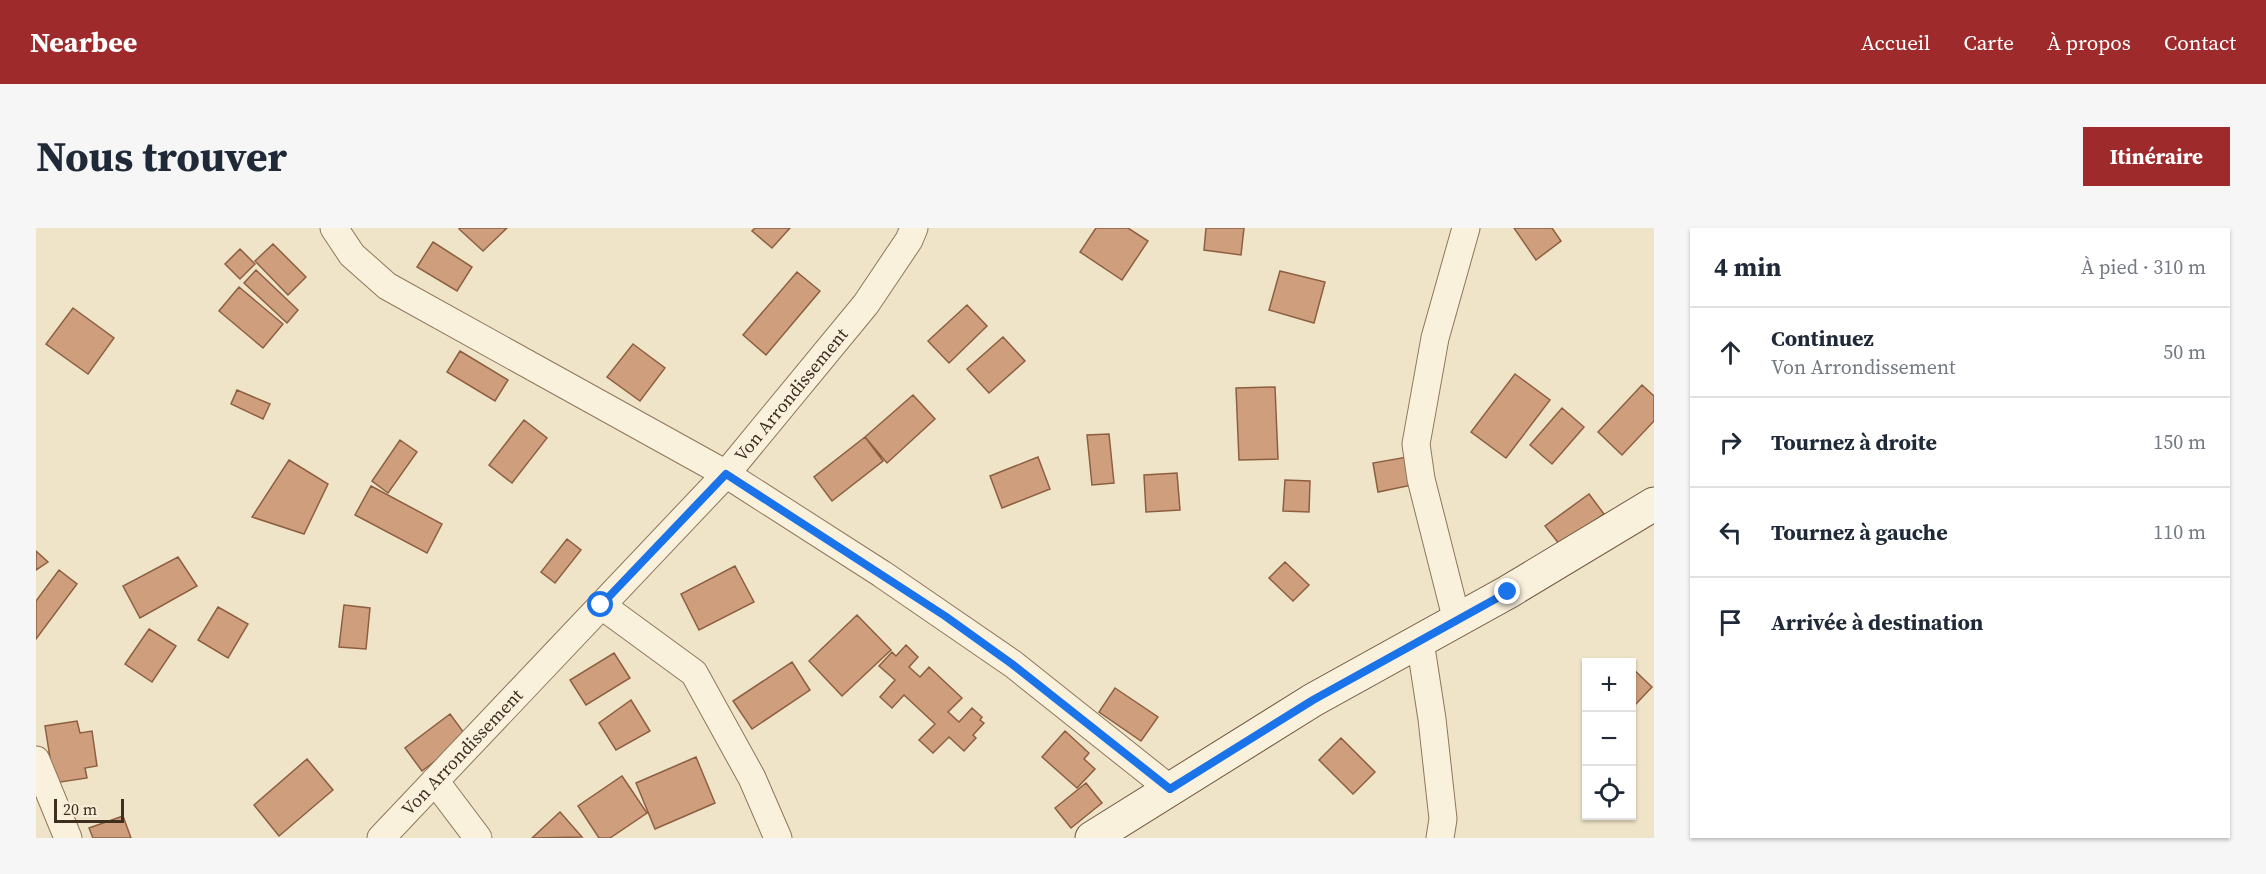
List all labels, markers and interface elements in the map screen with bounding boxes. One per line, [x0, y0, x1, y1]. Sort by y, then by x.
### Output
text: Nearbee [30, 23, 137, 61]
text: Accueil [1861, 28, 1930, 57]
text: Carte [1963, 28, 2014, 57]
text: À propos [2047, 28, 2131, 57]
text: Contact [2164, 28, 2236, 57]
text: Nous trouver [36, 127, 287, 185]
button: Itinéraire [2083, 127, 2230, 186]
text: 4 min [1714, 249, 1781, 285]
text: À pied · 310 m [2081, 253, 2206, 281]
street label: Von Arrondissement [728, 322, 853, 467]
text: Continuez [1771, 323, 1874, 353]
icon: ahead [1714, 336, 1747, 369]
text: 50 m [2163, 338, 2206, 366]
text: Von Arrondissement [1771, 353, 1956, 381]
icon: right [1714, 426, 1747, 459]
text: Tournez à droite [1771, 427, 1937, 457]
text: 150 m [2153, 428, 2206, 456]
icon: left [1714, 516, 1747, 549]
text: Tournez à gauche [1771, 517, 1948, 547]
text: 110 m [2153, 518, 2206, 546]
route end [1494, 578, 1520, 604]
route start [587, 591, 613, 617]
icon: arrive [1714, 606, 1747, 639]
text: Arrivée à destination [1771, 607, 1983, 637]
map controls [1582, 658, 1636, 820]
button: + [1582, 658, 1636, 712]
street label: Von Arrondissement [396, 683, 528, 821]
button: − [1582, 712, 1636, 766]
button: locate [1582, 766, 1636, 820]
scale bar [54, 796, 124, 824]
text: 20 m [63, 798, 97, 820]

